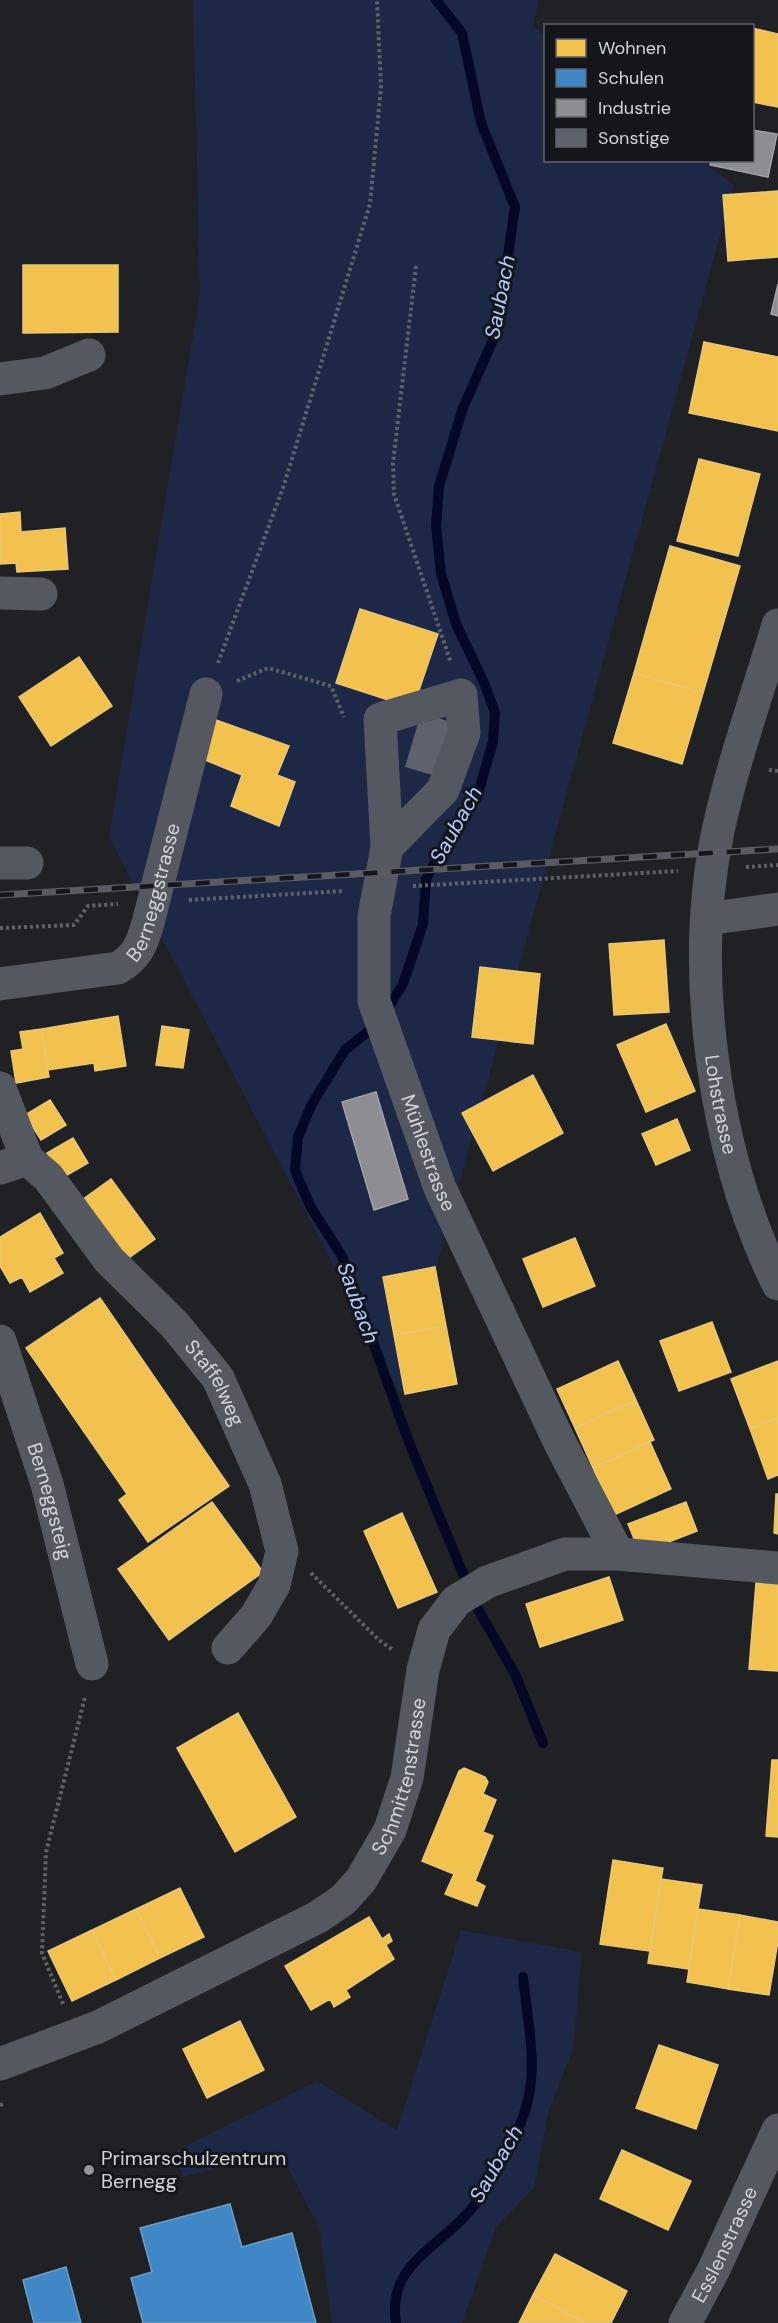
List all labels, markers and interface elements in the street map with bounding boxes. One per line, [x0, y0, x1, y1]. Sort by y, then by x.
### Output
legend [544, 24, 754, 162]
text: Wohnen [598, 36, 666, 60]
text: Schulen [598, 66, 664, 90]
text: Industrie [598, 96, 671, 120]
text: Sonstige [598, 126, 669, 150]
water label: Saubach [478, 253, 522, 341]
water label: Saubach [423, 781, 489, 869]
street label: Berneggstrasse [120, 820, 186, 967]
street label: Lohstrasse [699, 1053, 743, 1157]
street label: Mühlestrasse [395, 1091, 462, 1216]
water label: Saubach [330, 1258, 386, 1348]
street label: Staffelweg [179, 1334, 251, 1430]
street label: Berneggsteig [21, 1439, 78, 1563]
street label: Schmittenstrasse [365, 1696, 432, 1860]
water label: Saubach [463, 2120, 529, 2208]
place label: Primarschulzentrum Bernegg [101, 2145, 286, 2194]
marker: Primarschulzentrum Bernegg [82, 2163, 96, 2177]
street label: Esslenstrasse [685, 2182, 763, 2307]

